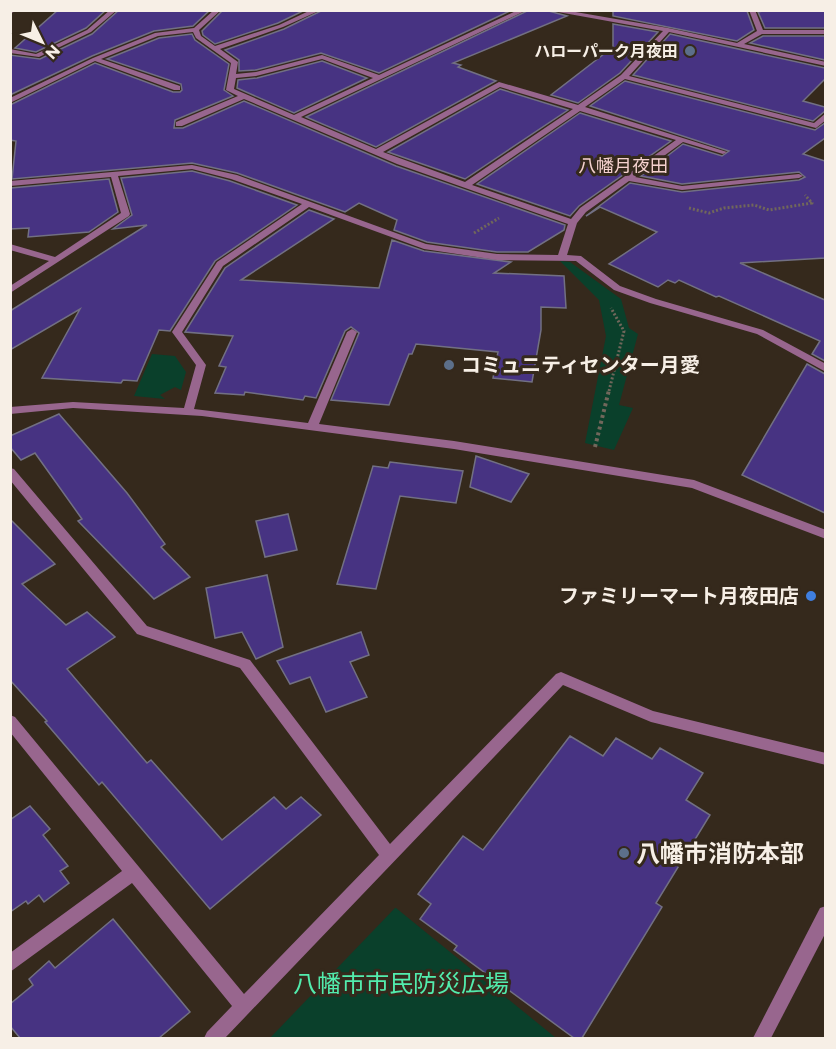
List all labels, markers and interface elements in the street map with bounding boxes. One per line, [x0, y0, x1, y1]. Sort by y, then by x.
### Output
north arrow [12, 12, 72, 72]
text: N [41, 41, 64, 63]
place label: ハローパーク月夜田 [534, 42, 678, 61]
marker: ハローパーク月夜田 [683, 44, 697, 58]
district label: 八幡月夜田 [578, 155, 668, 177]
place label: コミュニティセンター月愛 [461, 353, 700, 377]
marker: コミュニティセンター月愛 [442, 358, 456, 372]
place label: ファミリーマート月夜田店 [559, 584, 799, 608]
marker: ファミリーマート月夜田店 [804, 589, 818, 603]
place label: 八幡市消防本部 [636, 839, 804, 868]
marker: 八幡市消防本部 [617, 846, 631, 860]
park label: 八幡市市民防災広場 [293, 969, 509, 998]

